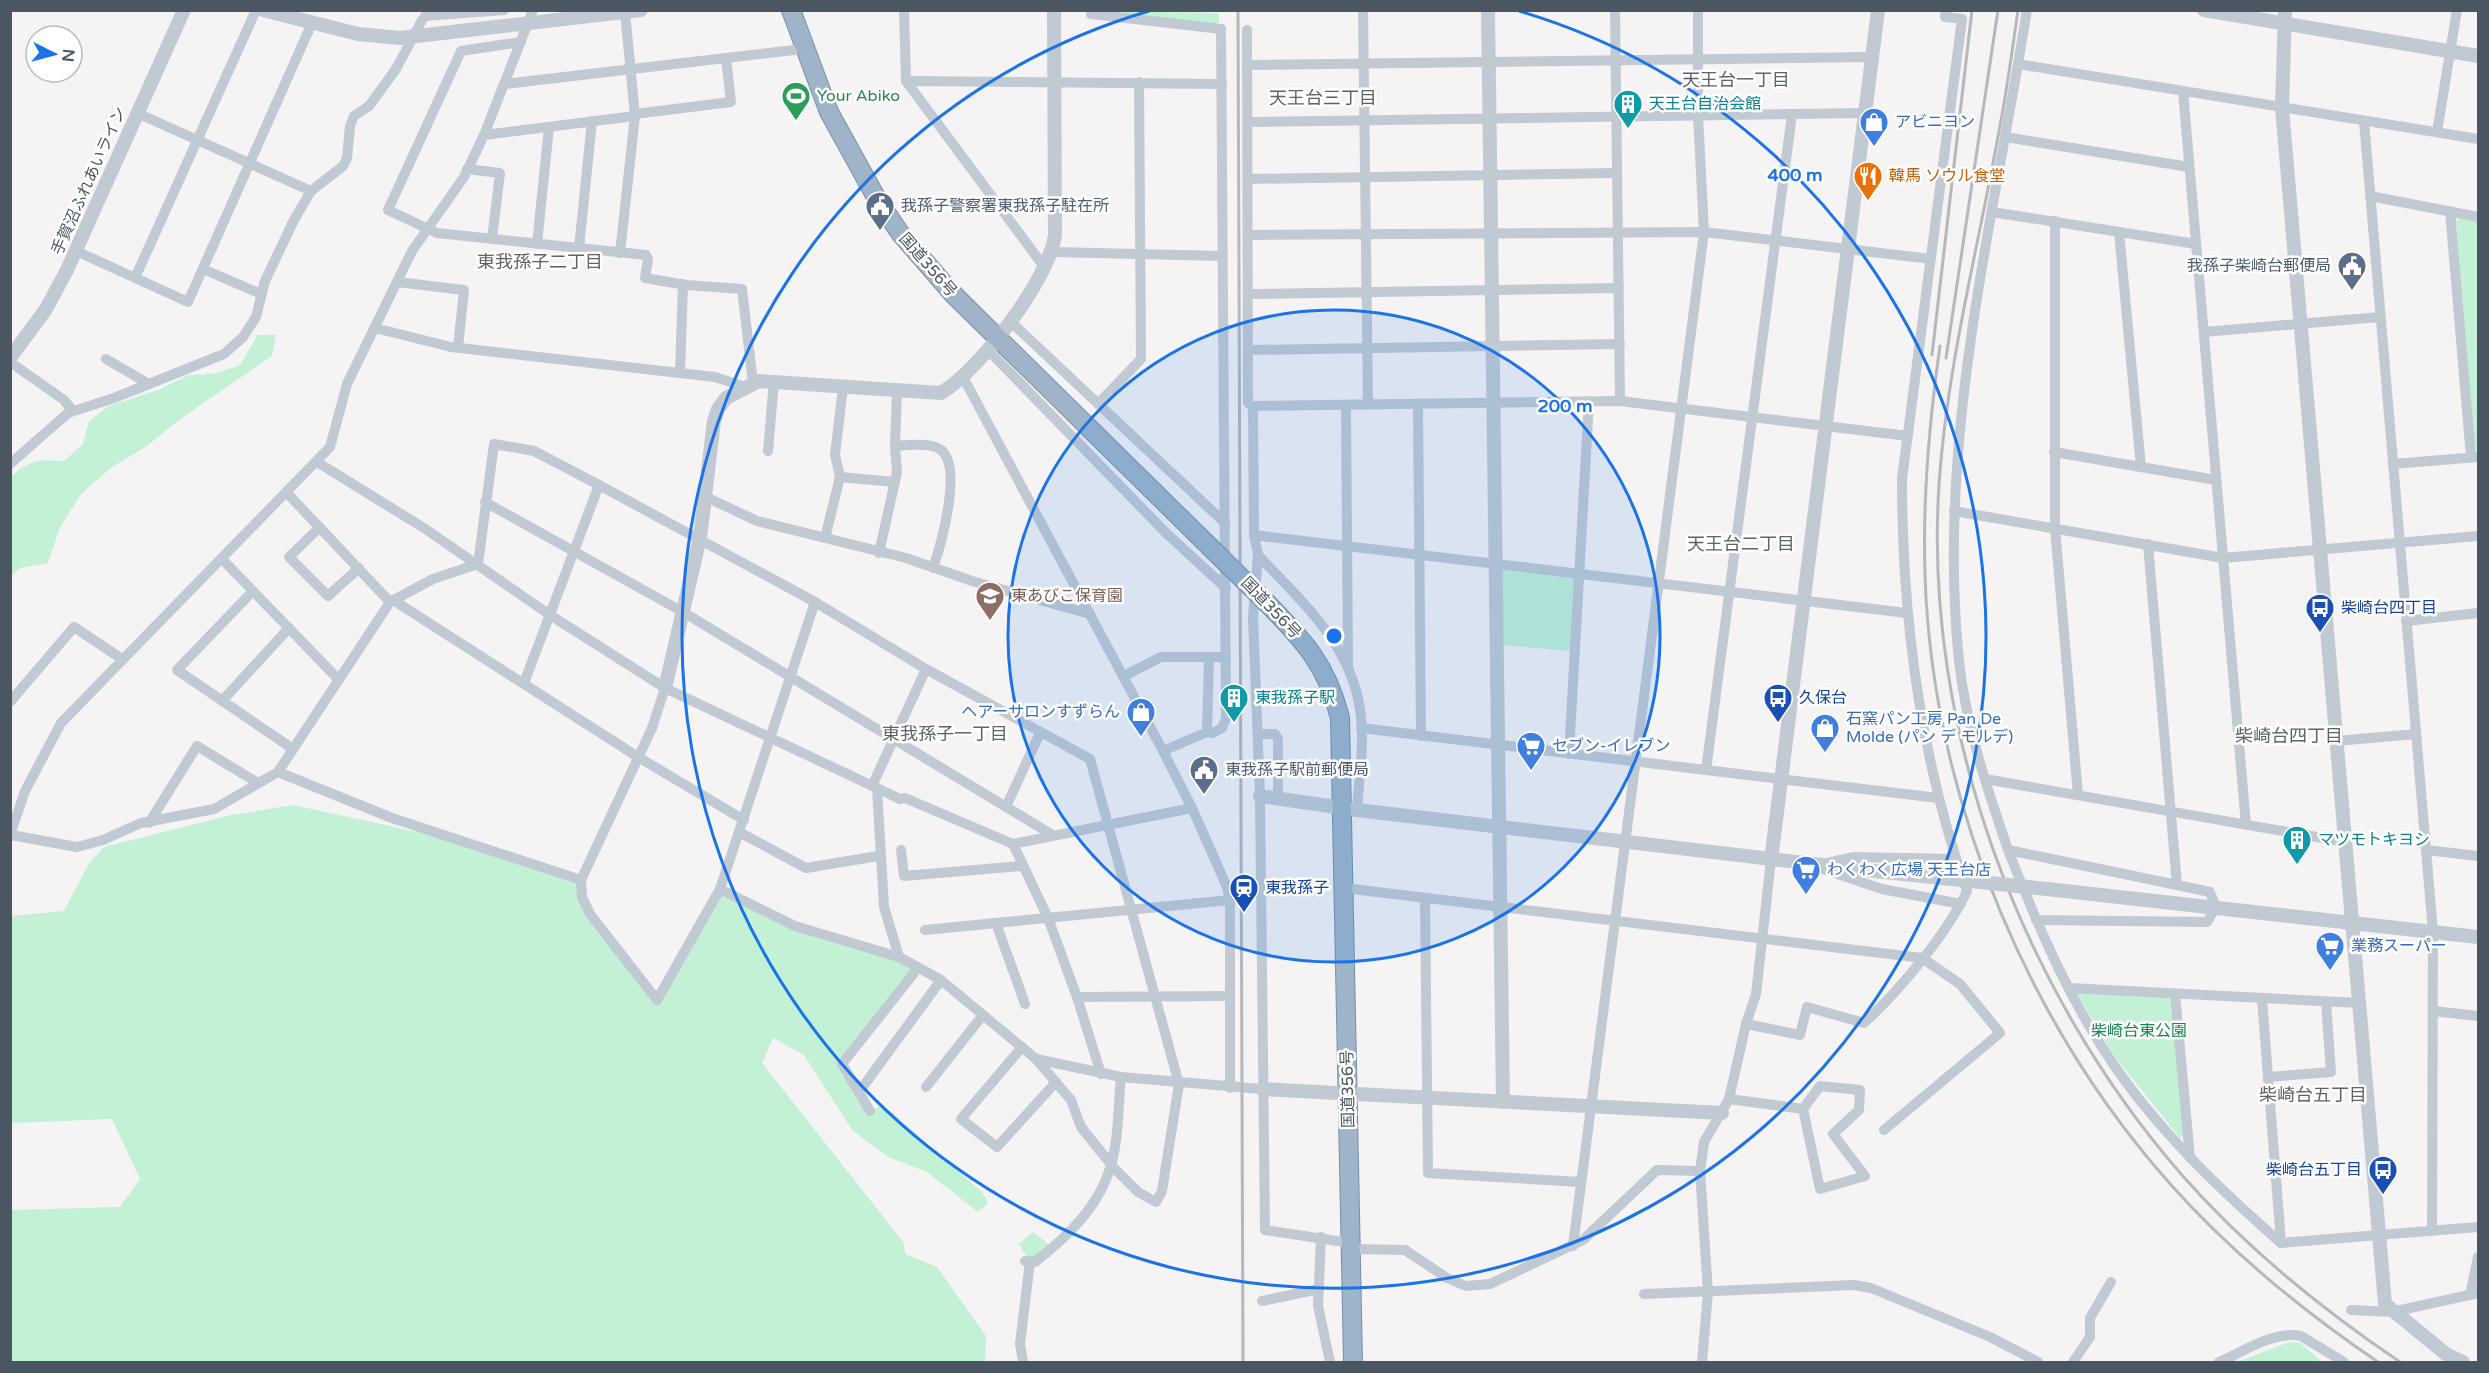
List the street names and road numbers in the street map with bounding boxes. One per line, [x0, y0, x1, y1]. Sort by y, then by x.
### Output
street label: 手賀沼ふれあいライン [47, 104, 131, 258]
street label: 国道356号 [895, 229, 961, 301]
street label: 国道356号 [1237, 573, 1305, 643]
street label: 国道356号 [1337, 1050, 1359, 1128]

